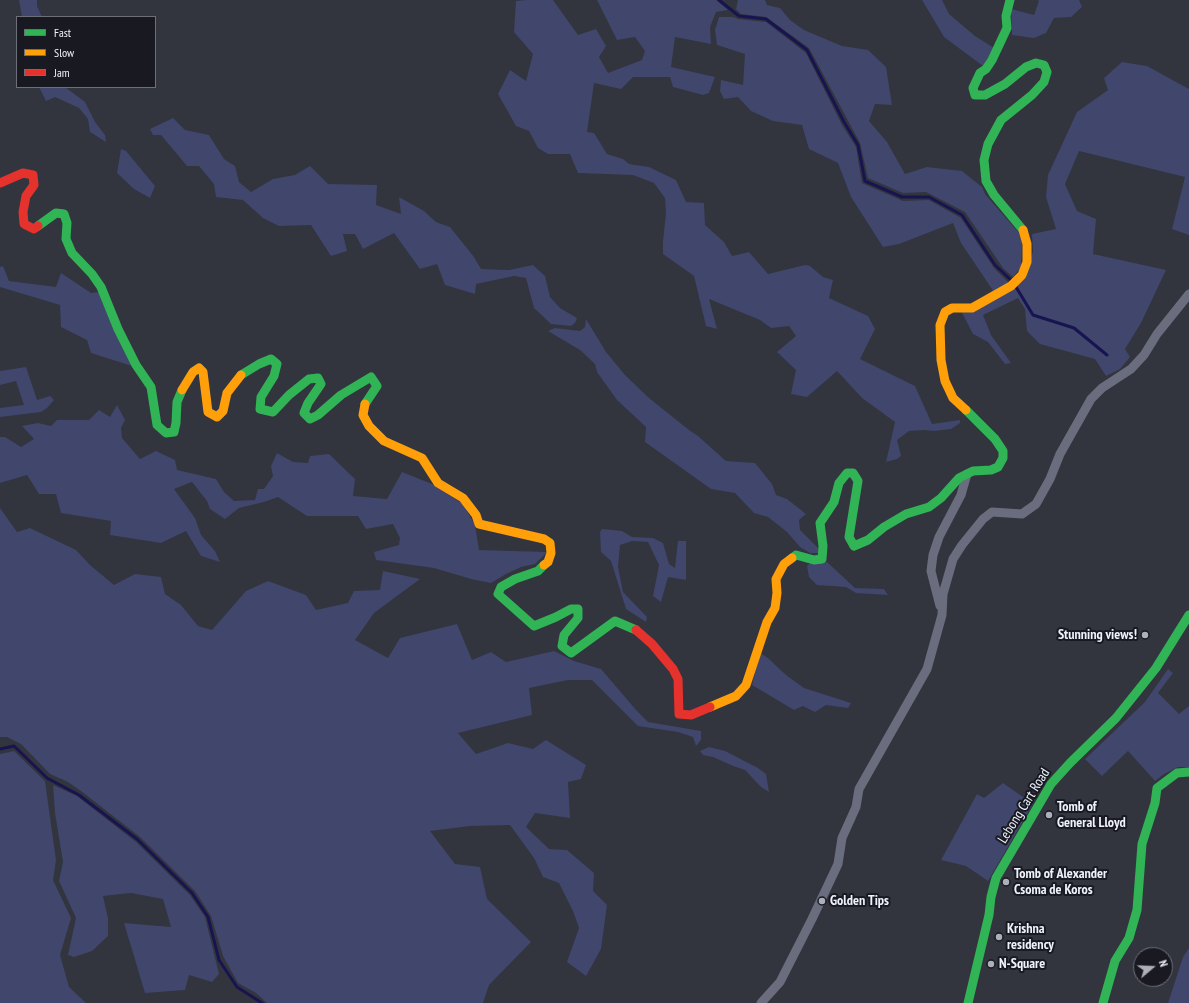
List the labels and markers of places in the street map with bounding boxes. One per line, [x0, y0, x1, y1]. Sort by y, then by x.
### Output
place label: Stunning views! [1058, 627, 1137, 643]
marker: Stunning views! [1140, 630, 1150, 640]
place label: Tomb of General Lloyd [1057, 799, 1126, 832]
marker: Tomb of General Lloyd [1044, 810, 1054, 820]
place label: Tomb of Alexander Csoma de Koros [1014, 866, 1107, 898]
marker: Tomb of Alexander Csoma de Koros [1001, 877, 1011, 887]
place label: Golden Tips [830, 893, 889, 909]
marker: Golden Tips [817, 896, 827, 906]
place label: Krishna residency [1007, 921, 1054, 954]
marker: Krishna residency [994, 932, 1004, 942]
place label: N-Square [999, 956, 1045, 972]
marker: N-Square [986, 959, 996, 969]

